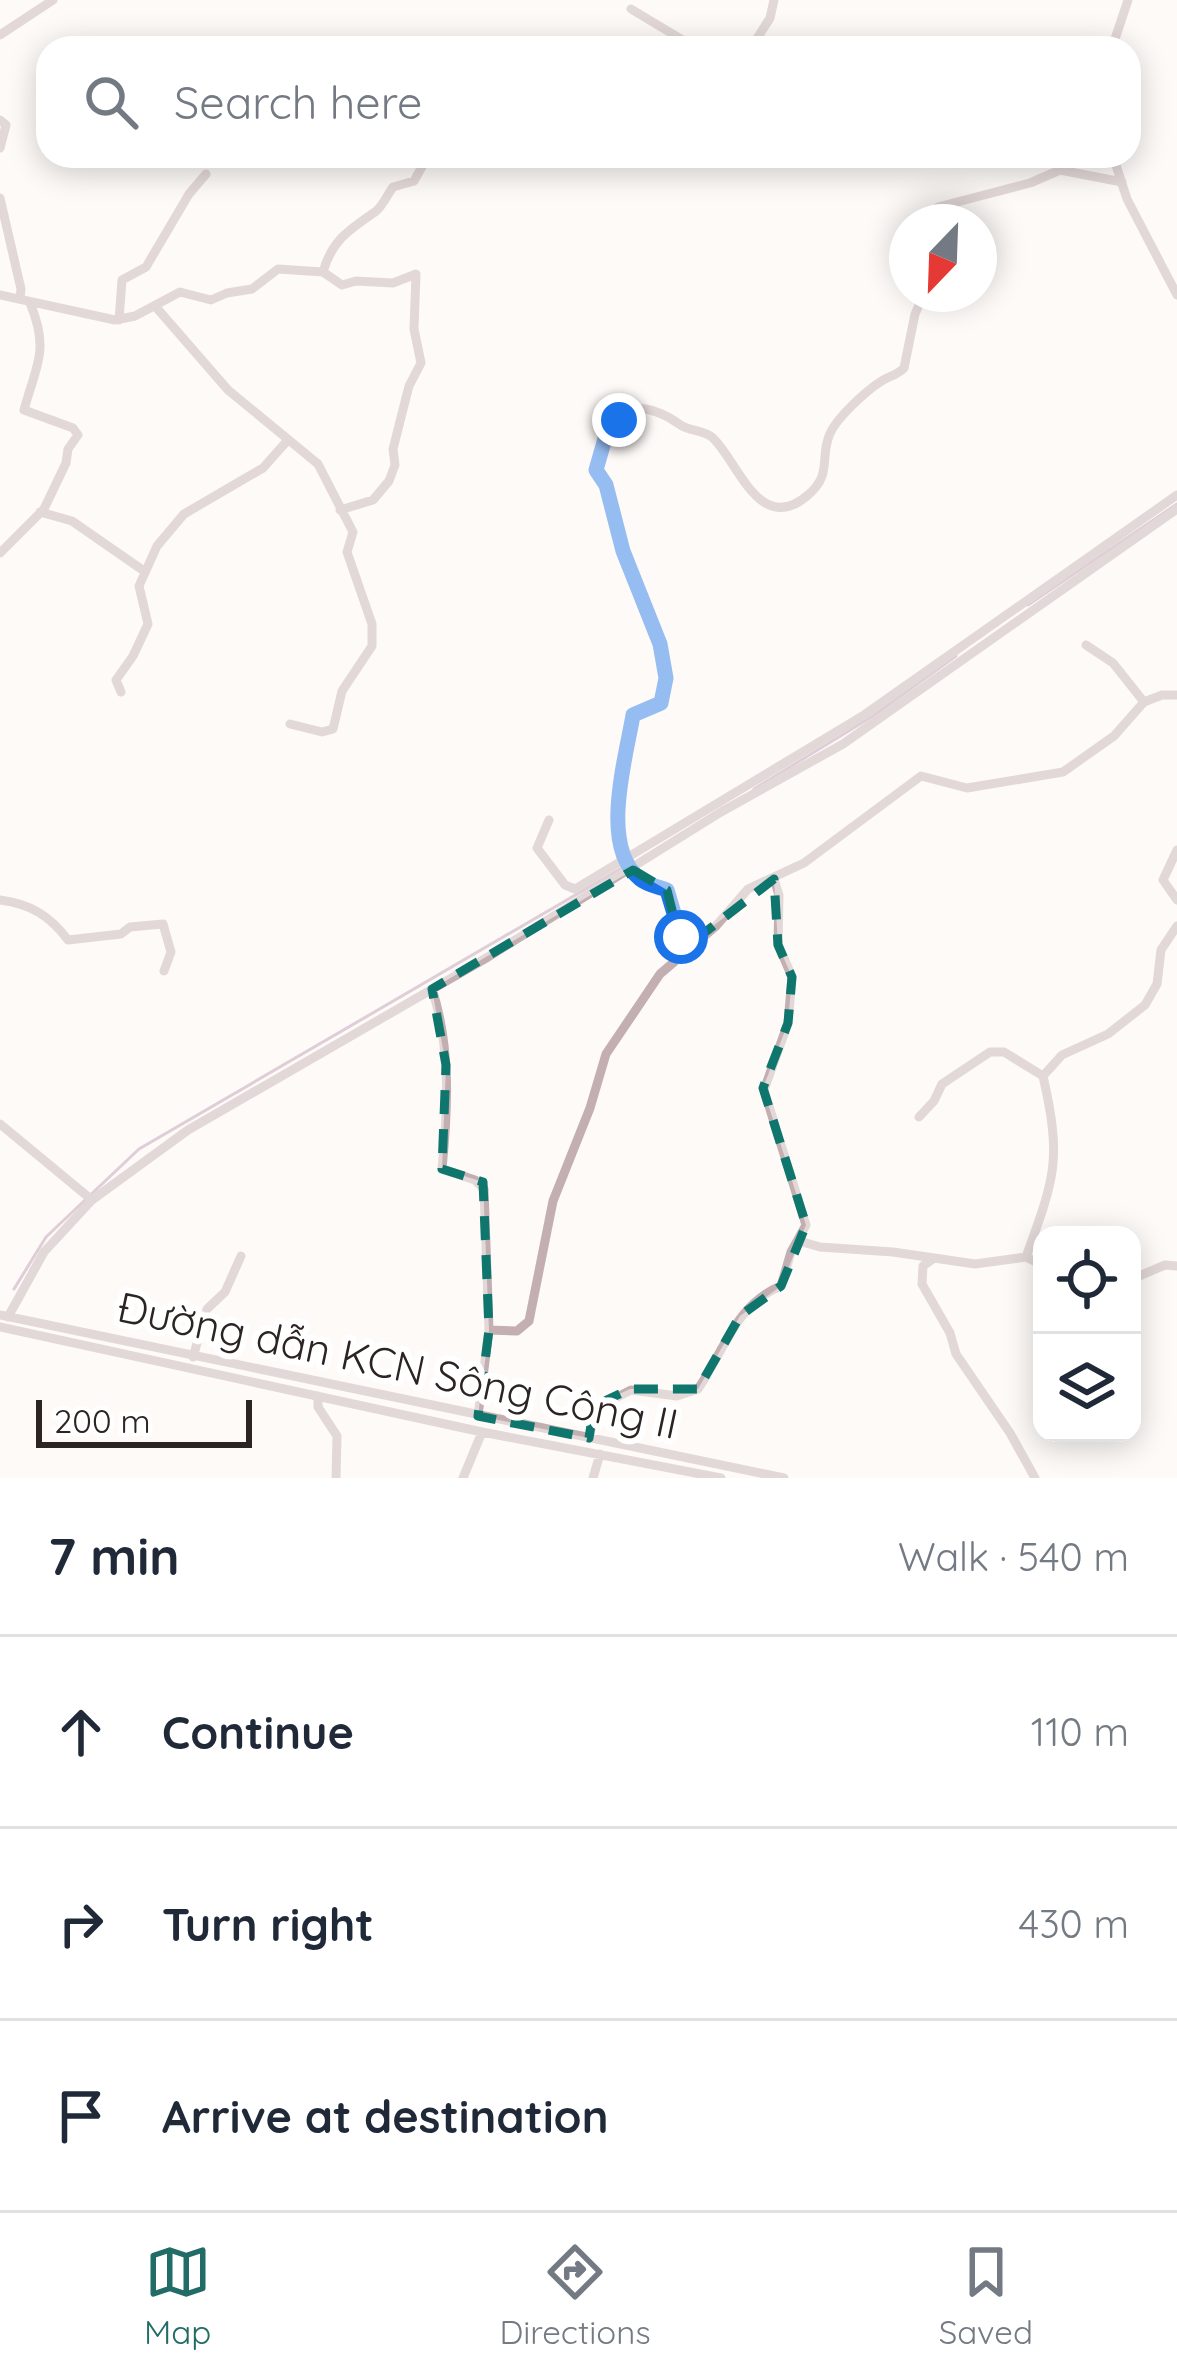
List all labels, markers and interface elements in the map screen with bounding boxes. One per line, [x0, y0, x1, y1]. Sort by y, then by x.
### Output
search box [36, 36, 1141, 168]
icon: search [78, 69, 144, 135]
text: Search here [174, 74, 422, 130]
north arrow [889, 204, 997, 312]
route end [592, 393, 646, 447]
route start [654, 910, 708, 964]
map controls [1033, 1226, 1141, 1442]
button: locate [1033, 1226, 1141, 1334]
street label: Đường dẫn KCN Sông Công II [113, 1280, 683, 1450]
button: layers [1033, 1334, 1141, 1442]
scale bar [36, 1394, 252, 1447]
text: 200 m [54, 1400, 151, 1441]
text: 7 min [48, 1524, 180, 1588]
text: Walk · 540 m [898, 1532, 1129, 1581]
icon: ahead [48, 1699, 114, 1765]
text: Continue [162, 1704, 354, 1760]
text: 110 m [1031, 1707, 1129, 1756]
icon: right [48, 1891, 114, 1957]
text: Turn right [162, 1896, 374, 1952]
text: 430 m [1019, 1899, 1129, 1948]
icon: arrive [48, 2083, 114, 2149]
text: Arrive at destination [162, 2088, 608, 2144]
tab: Map [144, 2239, 211, 2352]
tab: Directions [499, 2239, 651, 2352]
tab: Saved [939, 2239, 1033, 2352]

